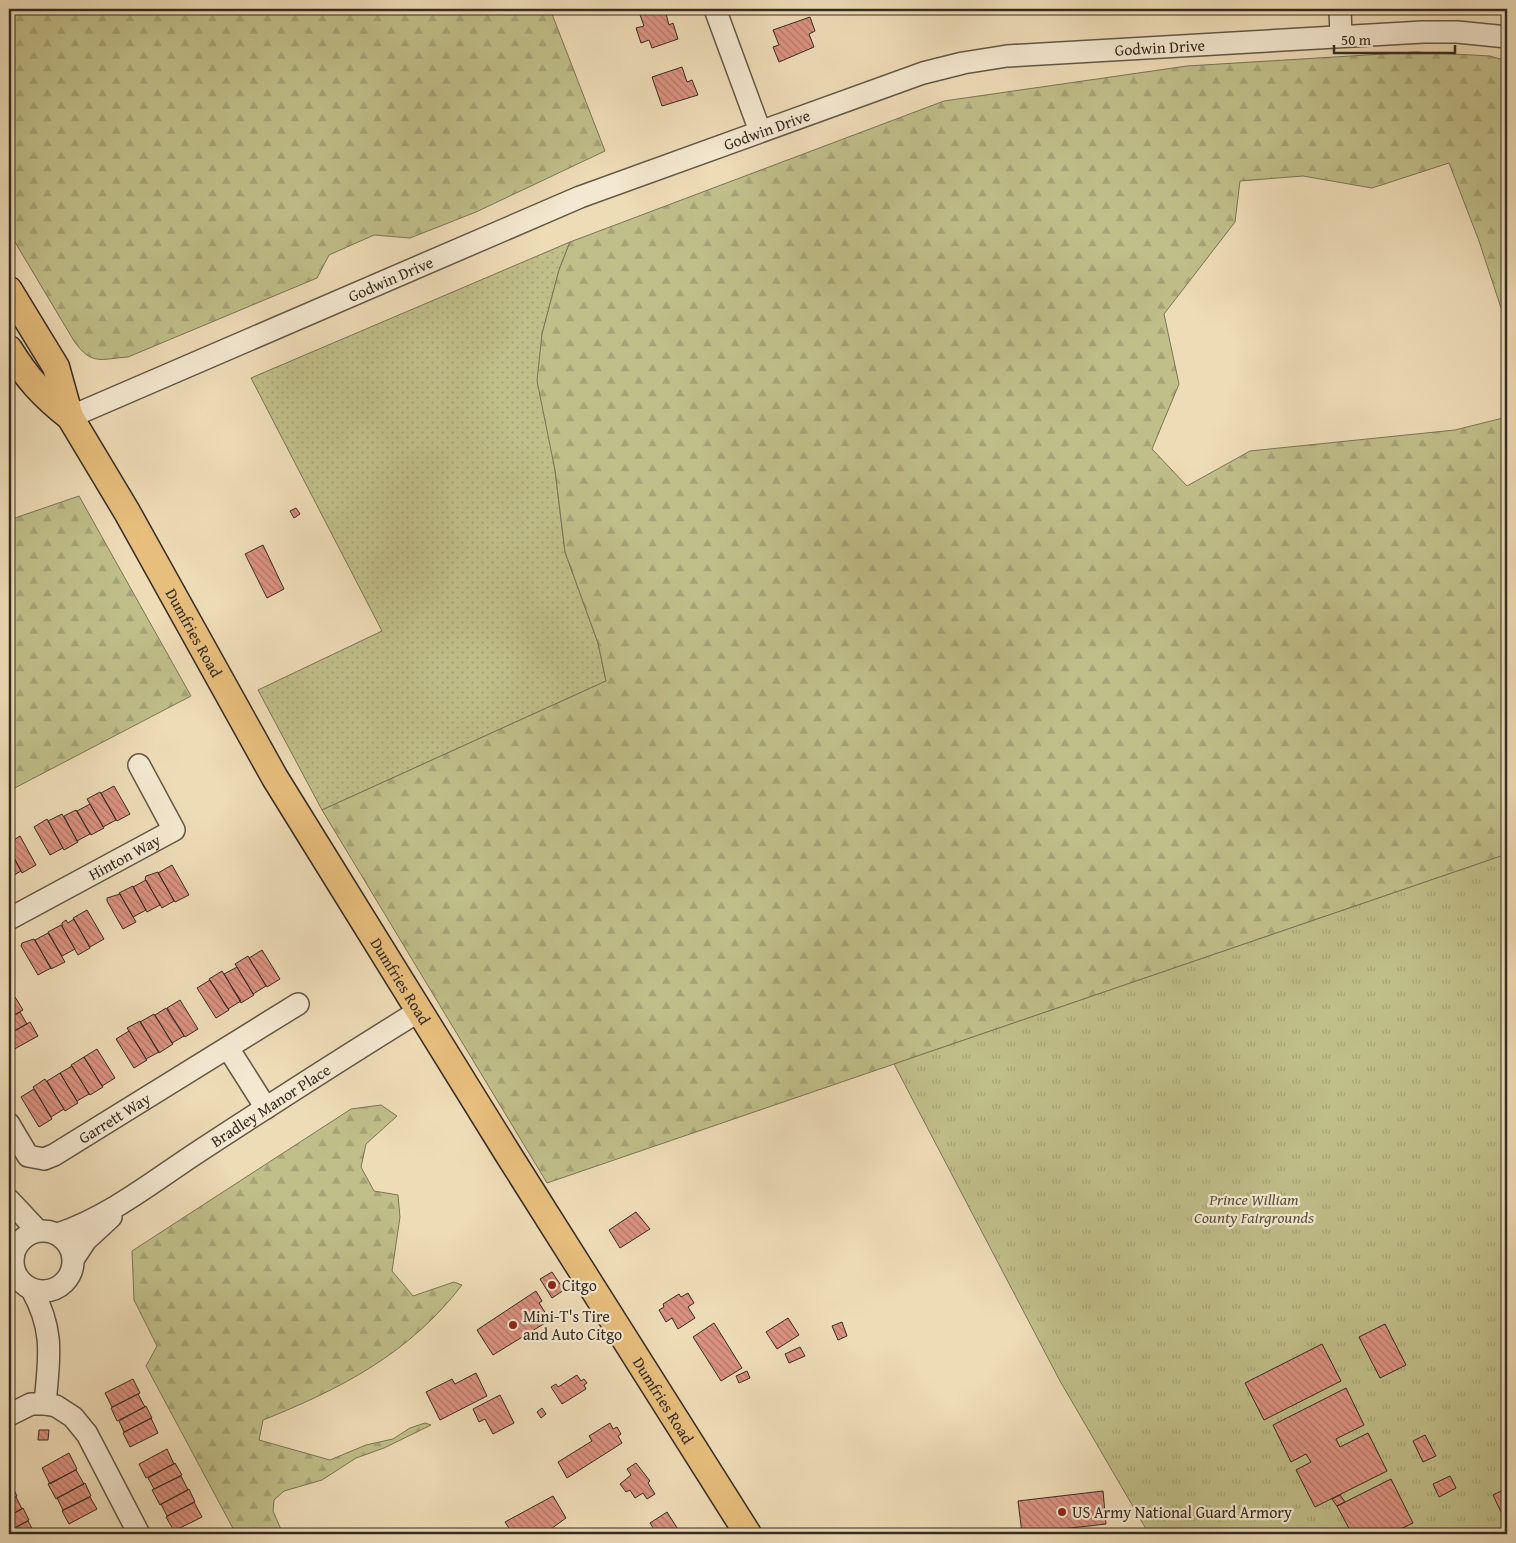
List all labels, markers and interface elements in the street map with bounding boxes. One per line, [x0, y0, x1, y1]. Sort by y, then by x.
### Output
scale bar [1334, 22, 1455, 54]
text: 50 m [1341, 29, 1372, 50]
street label: Godwin Drive [1114, 33, 1206, 62]
street label: Godwin Drive [720, 103, 813, 156]
street label: Godwin Drive [344, 250, 437, 308]
street label: Dumfries Road [160, 584, 229, 682]
street label: Hinton Way [84, 827, 165, 886]
street label: Dumfries Road [365, 933, 437, 1029]
street label: Bradley Manor Place [206, 1058, 335, 1153]
street label: Garrett Way [73, 1086, 155, 1149]
park label: Prince William County Fairgrounds [1194, 1187, 1314, 1229]
place label: Citgo [562, 1273, 597, 1297]
marker: Citgo [546, 1279, 558, 1291]
place label: Mini-T's Tire and Auto Citgo [523, 1304, 622, 1346]
marker: Mini-T's Tire and Auto Citgo [507, 1319, 519, 1331]
street label: Dumfries Road [627, 1352, 700, 1449]
place label: US Army National Guard Armory [1072, 1500, 1292, 1524]
marker: US Army National Guard Armory [1056, 1506, 1068, 1518]

